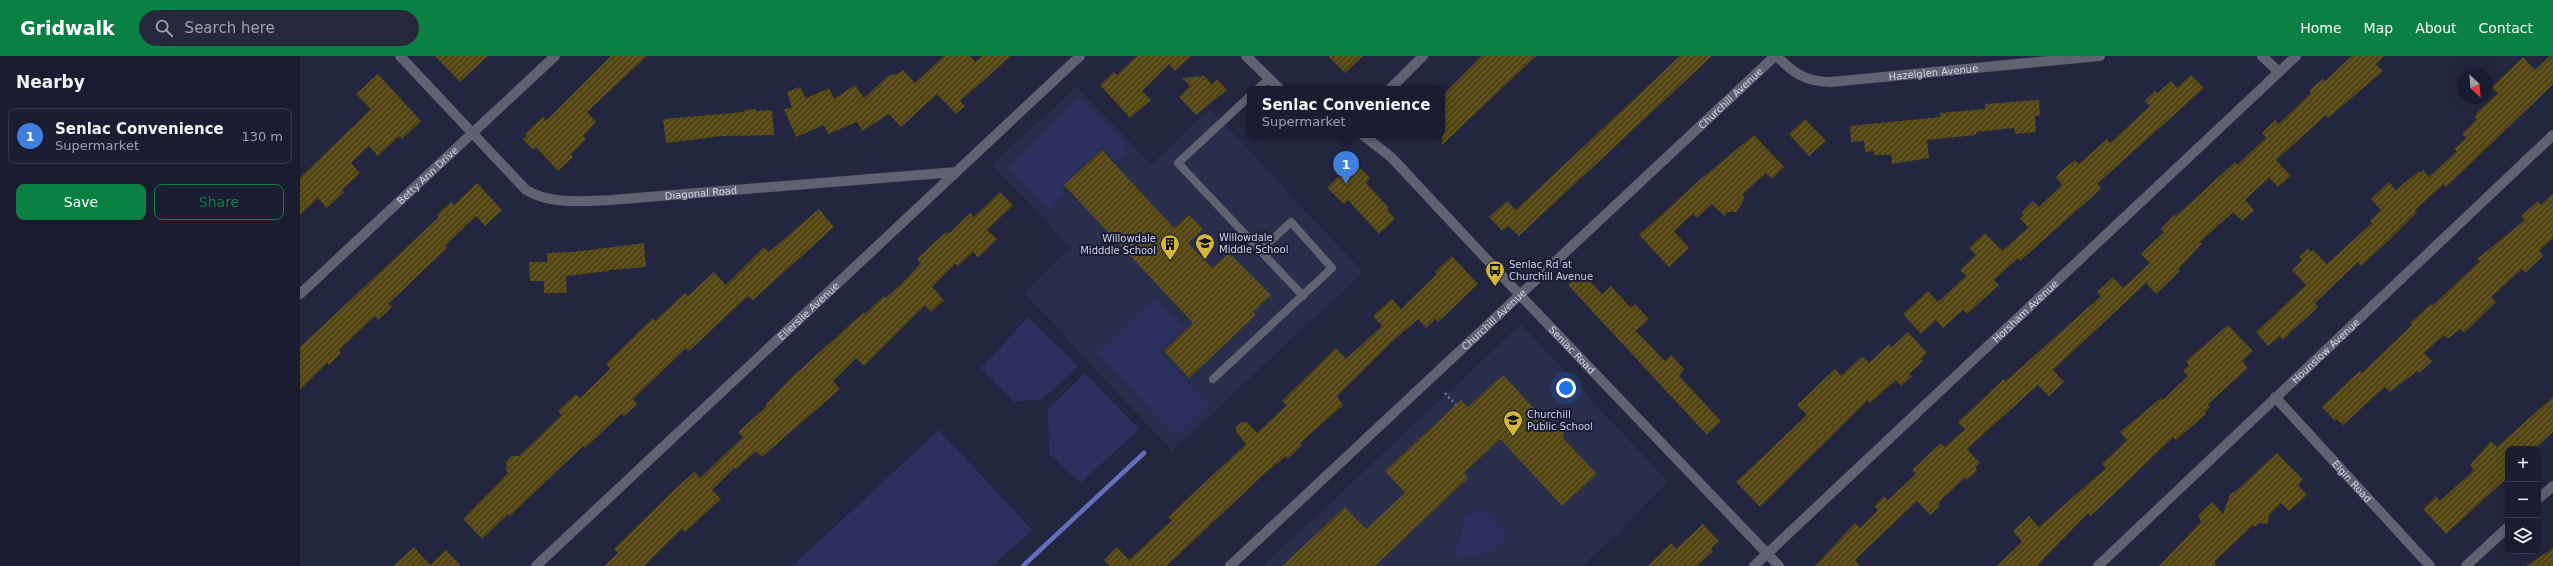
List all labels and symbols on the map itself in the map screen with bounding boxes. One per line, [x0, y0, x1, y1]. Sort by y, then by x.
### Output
street label: Hazelglen Avenue [1888, 62, 1979, 82]
street label: Churchill Avenue [1696, 65, 1765, 131]
north arrow [2457, 68, 2493, 104]
street label: Betty Ann Drive [394, 144, 460, 206]
pin: 1 [1333, 151, 1359, 184]
street label: Diagonal Road [664, 184, 738, 201]
school or university icon: Willowdale Middle School [1194, 232, 1216, 260]
place label: Willowdale Middle School [1219, 232, 1288, 255]
place label: Willowdale Midddle School [1080, 233, 1156, 256]
building icon: Willowdale Midddle School [1159, 233, 1181, 261]
bus stop icon: Senlac Rd at Churchill Avenue [1484, 259, 1506, 287]
place label: Senlac Rd at Churchill Avenue [1509, 259, 1593, 282]
street label: Horsham Avenue [1990, 278, 2060, 344]
street label: Ellerslie Avenue [775, 280, 841, 342]
street label: Churchill Avenue [1459, 287, 1528, 352]
street label: Hounslow Avenue [2289, 316, 2361, 385]
street label: Senlac Road [1547, 324, 1597, 376]
your location [1556, 378, 1576, 398]
school or university icon: Churchill Public School [1502, 409, 1524, 437]
place label: Churchill Public School [1527, 409, 1593, 432]
street label: Elgin Road [2330, 458, 2374, 504]

